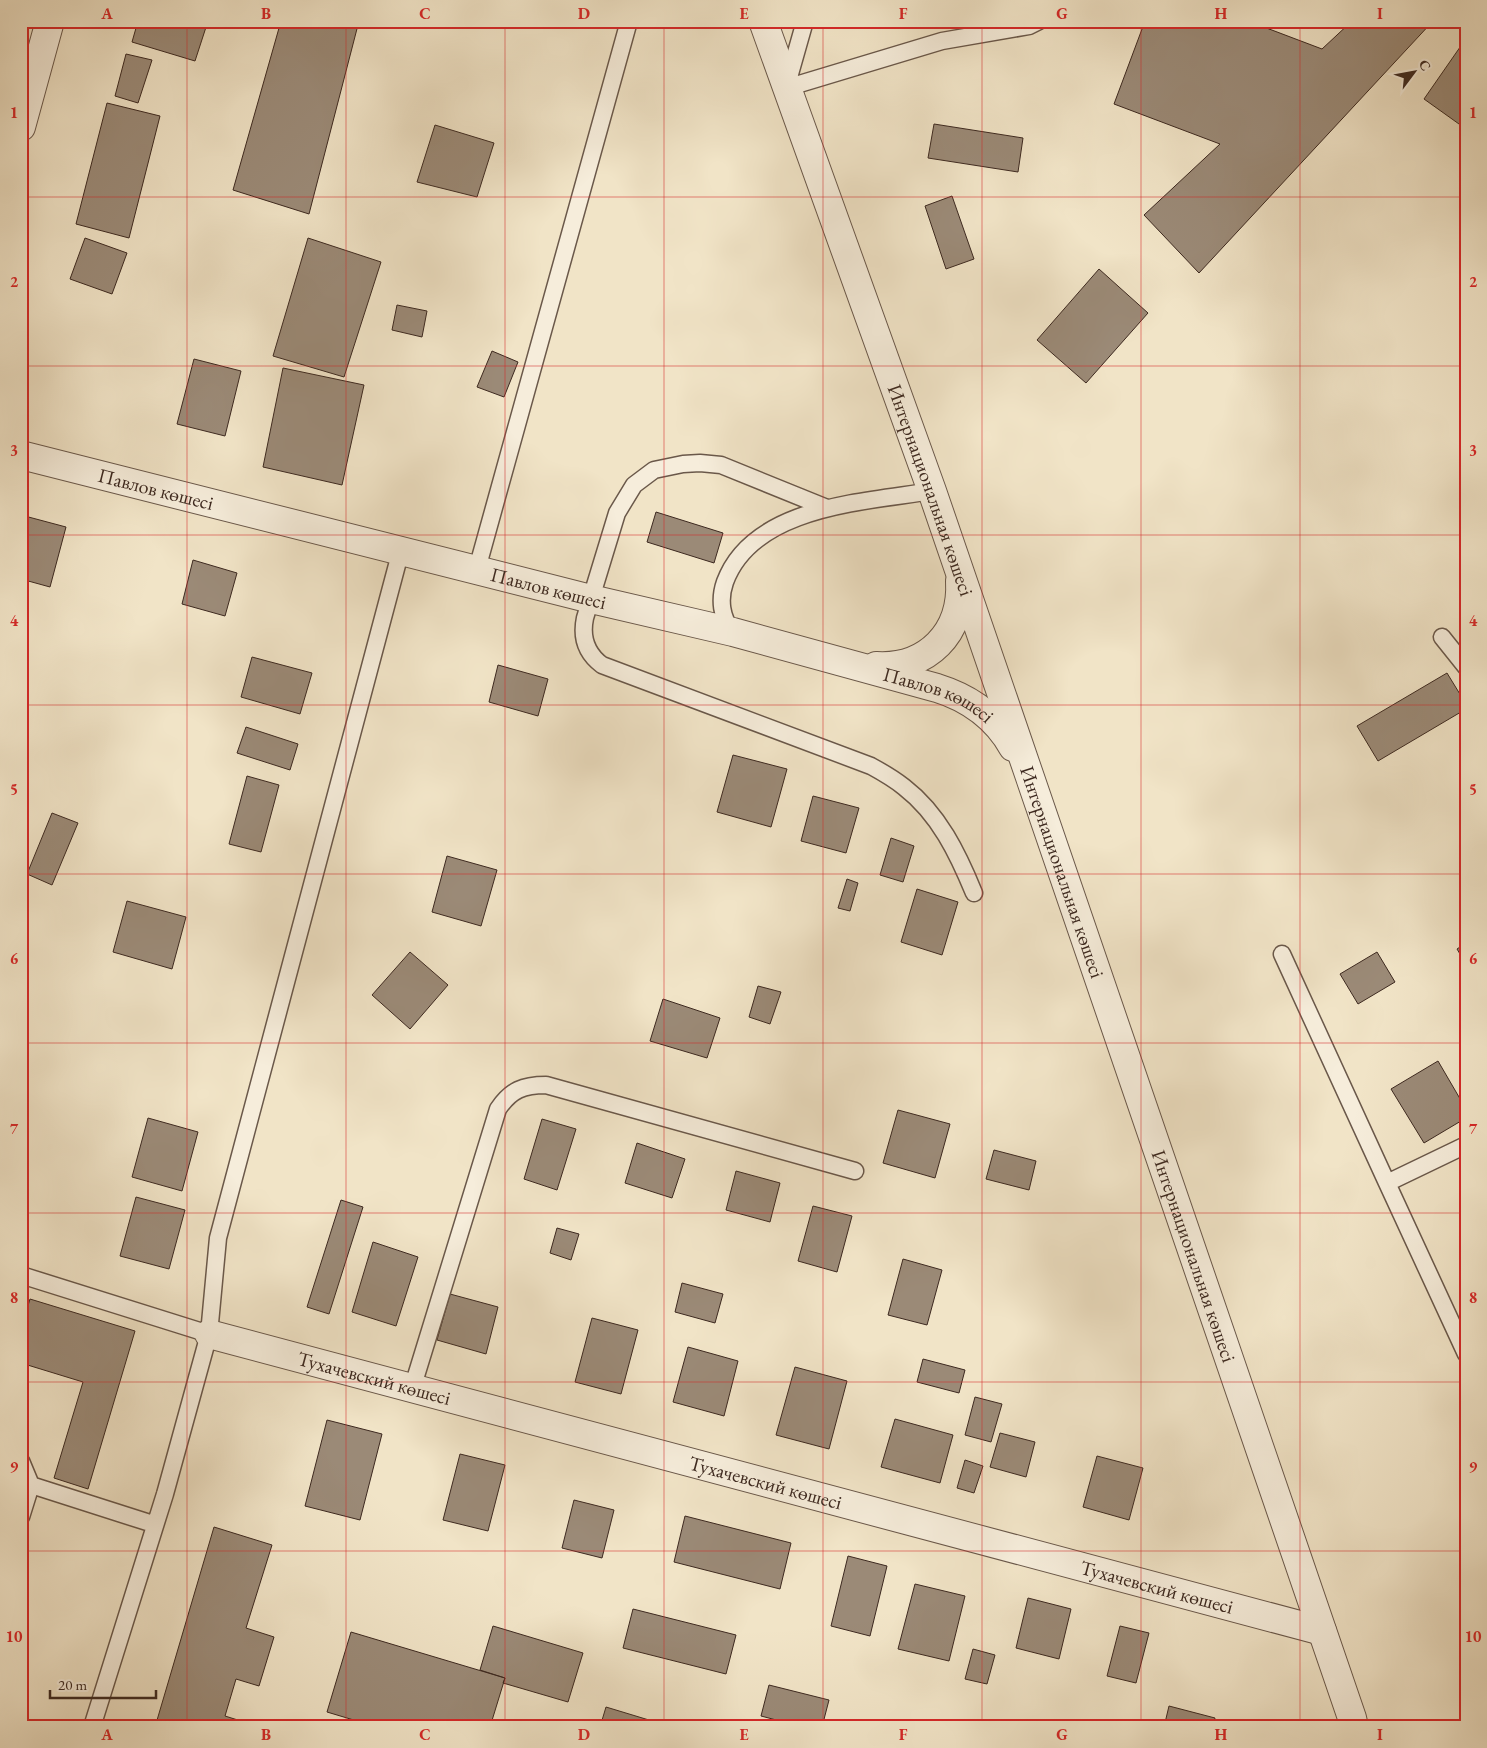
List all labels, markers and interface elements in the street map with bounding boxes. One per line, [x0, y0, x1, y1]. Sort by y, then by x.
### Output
text: A [100, 3, 113, 24]
text: B [261, 3, 271, 24]
text: C [419, 3, 431, 24]
text: D [578, 3, 590, 24]
text: E [739, 3, 749, 24]
text: F [899, 3, 908, 24]
text: G [1056, 3, 1068, 24]
text: H [1215, 3, 1228, 24]
text: I [1377, 3, 1383, 24]
north arrow [1390, 48, 1440, 98]
text: С [1415, 56, 1435, 74]
text: 1 [10, 102, 18, 123]
text: 1 [1469, 102, 1477, 123]
text: 2 [10, 271, 19, 292]
text: 2 [1469, 271, 1478, 292]
street label: Интернациональная көшесі [882, 380, 980, 599]
text: 3 [10, 440, 18, 461]
text: 3 [1469, 440, 1477, 461]
street label: Павлов көшесі [95, 462, 216, 516]
street label: Павлов көшесі [488, 561, 609, 615]
text: 4 [10, 610, 19, 631]
text: 4 [1469, 610, 1478, 631]
street label: Павлов көшесі [880, 661, 1000, 729]
street label: Интернациональная көшесі [1014, 762, 1111, 982]
text: 5 [10, 779, 18, 800]
text: 5 [1469, 779, 1477, 800]
text: 6 [10, 948, 19, 969]
text: 6 [1469, 948, 1478, 969]
text: 7 [10, 1118, 19, 1139]
text: 7 [1469, 1118, 1478, 1139]
street label: Интернациональная көшесі [1145, 1146, 1242, 1366]
text: 8 [10, 1287, 18, 1308]
text: 8 [1469, 1287, 1477, 1308]
street label: Тухачевский көшесі [295, 1345, 454, 1411]
street label: Тухачевский көшесі [686, 1450, 845, 1515]
text: 9 [10, 1456, 19, 1477]
text: 9 [1469, 1456, 1478, 1477]
street label: Тухачевский көшесі [1077, 1554, 1236, 1620]
text: 10 [6, 1626, 23, 1647]
text: 10 [1465, 1626, 1482, 1647]
scale bar [50, 1668, 156, 1700]
text: 20 m [58, 1675, 87, 1694]
text: A [100, 1724, 113, 1745]
text: B [261, 1724, 271, 1745]
text: C [419, 1724, 431, 1745]
text: D [578, 1724, 590, 1745]
text: E [739, 1724, 749, 1745]
text: F [899, 1724, 908, 1745]
text: G [1056, 1724, 1068, 1745]
text: H [1215, 1724, 1228, 1745]
text: I [1377, 1724, 1383, 1745]

